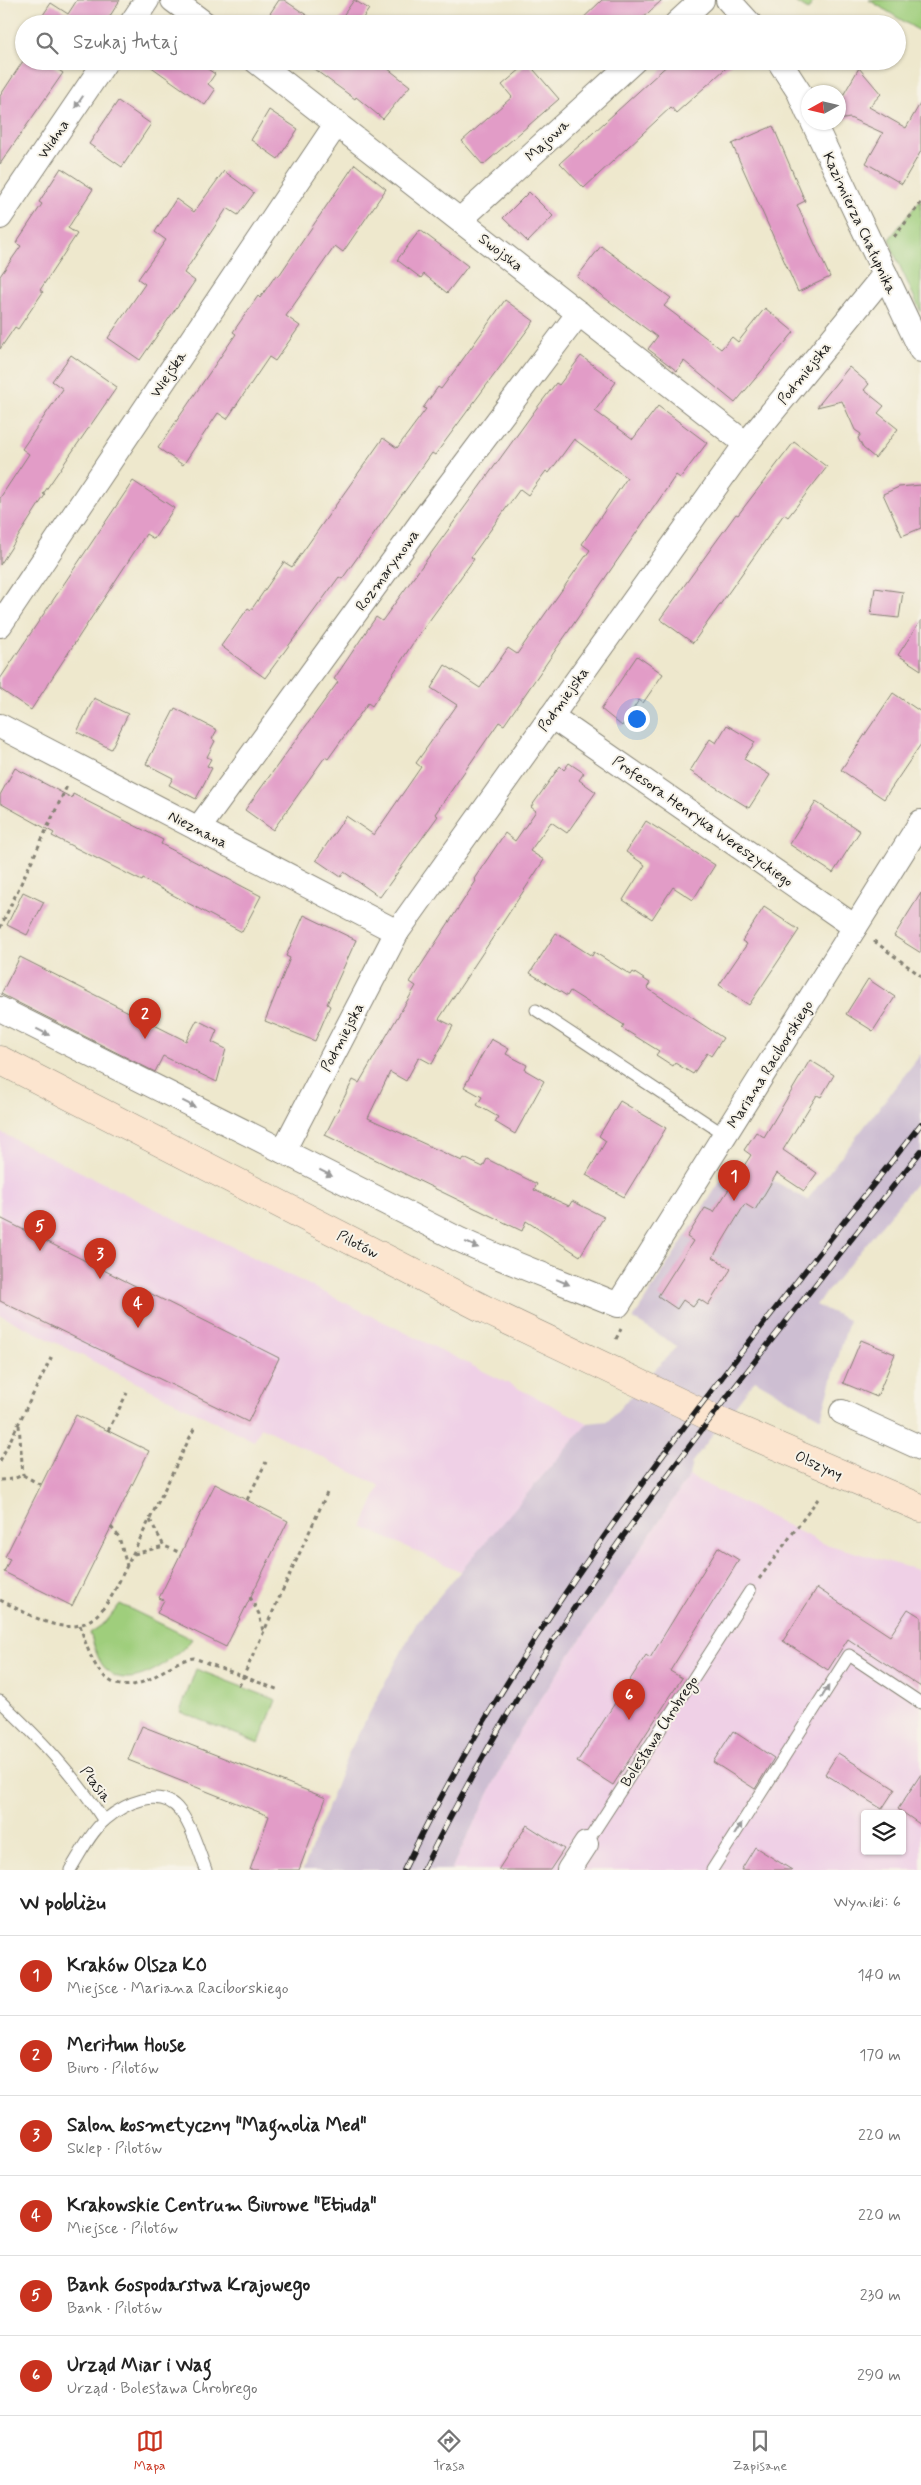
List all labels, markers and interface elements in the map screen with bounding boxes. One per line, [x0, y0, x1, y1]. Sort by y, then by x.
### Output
search box [15, 15, 906, 70]
icon: search [33, 29, 61, 57]
text: Szukaj tutaj [73, 30, 178, 55]
north arrow [801, 85, 846, 130]
one-way arrow [74, 95, 83, 108]
street label: Majowa [521, 114, 575, 166]
street label: Widna [33, 116, 74, 163]
street label: Kazimierza Chałupnika [817, 149, 901, 299]
street label: Swojska [474, 229, 527, 276]
street label: Podmiejska [773, 338, 836, 409]
street label: Wiejska [146, 347, 192, 402]
street label: Rozmarynowa [351, 526, 424, 615]
street label: Podmiejska [534, 663, 594, 736]
your location [624, 706, 650, 732]
street label: Profesora Henryka Wereszyckiego [608, 752, 797, 892]
street label: Nieznana [165, 807, 231, 853]
street label: Mariana Raciborskiego [723, 997, 819, 1133]
pin: 2 [129, 998, 161, 1039]
street label: Podmiejska [316, 999, 369, 1075]
one-way arrow [36, 1028, 51, 1036]
one-way arrow [182, 1100, 196, 1108]
pin: 1 [718, 1160, 750, 1201]
one-way arrow [319, 1169, 333, 1177]
pin: 5 [24, 1210, 56, 1251]
street label: Pilotów [333, 1226, 382, 1264]
pin: 3 [84, 1238, 116, 1279]
one-way arrow [465, 1242, 479, 1250]
one-way arrow [556, 1279, 570, 1287]
pin: 4 [122, 1287, 154, 1328]
street label: Olszyny [792, 1447, 846, 1485]
street label: Bolesława Chrobrego [616, 1672, 704, 1791]
pin: 6 [613, 1679, 645, 1720]
one-way arrow [821, 1685, 830, 1698]
street label: Ptasia [75, 1762, 116, 1808]
map controls [861, 1810, 906, 1855]
button: layers [861, 1810, 906, 1855]
one-way arrow [734, 1822, 743, 1835]
text: W pobliżu [20, 1889, 106, 1917]
text: Wyniki: 6 [834, 1892, 901, 1913]
text: Kraków Olsza KO [67, 1953, 207, 1978]
text: 1 [32, 1965, 40, 1986]
text: 140 m [857, 1965, 901, 1986]
text: Miejsce · Mariana Raciborskiego [67, 1978, 289, 1999]
text: Meritum House [67, 2033, 186, 2058]
text: 2 [32, 2045, 40, 2066]
text: 170 m [859, 2045, 901, 2066]
text: Biuro · Pilotów [67, 2058, 159, 2079]
text: Salon kosmetyczny "Magnolia Med" [67, 2113, 366, 2138]
text: 3 [32, 2125, 40, 2146]
text: 220 m [858, 2125, 901, 2146]
text: Sklep · Pilotów [67, 2138, 162, 2159]
text: Krakowskie Centrum Biurowe "Etiuda" [67, 2193, 376, 2218]
text: 4 [31, 2205, 41, 2226]
text: 220 m [858, 2205, 901, 2226]
text: Miejsce · Pilotów [67, 2218, 178, 2239]
text: Bank Gospodarstwa Krajowego [67, 2273, 310, 2298]
text: 5 [31, 2285, 41, 2306]
text: 230 m [860, 2285, 901, 2306]
text: Bank · Pilotów [67, 2298, 162, 2319]
text: Urząd Miar i Wag [67, 2353, 212, 2378]
text: 6 [32, 2365, 40, 2386]
text: 290 m [857, 2365, 901, 2386]
text: Urząd · Bolesława Chrobrego [67, 2378, 258, 2399]
tab: Mapa [134, 2427, 166, 2475]
tab: Trasa [433, 2427, 465, 2475]
tab: Zapisane [732, 2427, 787, 2475]

